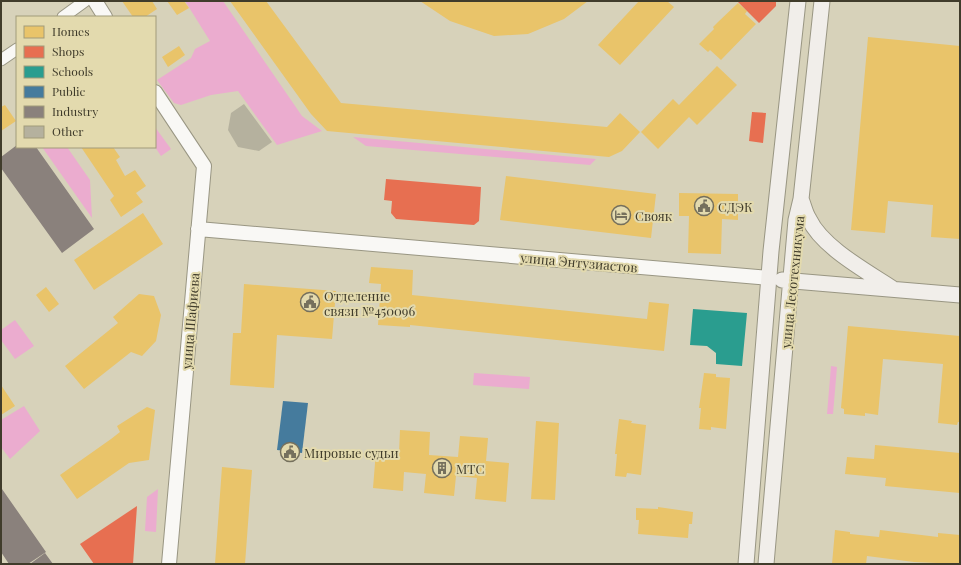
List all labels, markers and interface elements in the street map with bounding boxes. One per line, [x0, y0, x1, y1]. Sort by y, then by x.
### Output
legend [16, 16, 156, 148]
text: Homes [52, 23, 90, 39]
text: Shops [52, 43, 84, 59]
text: Schools [52, 63, 93, 79]
text: Public [52, 83, 86, 99]
text: Industry [52, 103, 98, 119]
text: Other [52, 123, 84, 139]
public building icon: СДЭК [693, 195, 715, 217]
place label: СДЭК [718, 198, 753, 215]
hotel icon: Свояк [610, 204, 632, 226]
place label: Свояк [635, 207, 673, 224]
street label: улица Лесотехникума [776, 214, 807, 350]
street label: улица Энтузиастов [519, 248, 638, 276]
street label: улица Шафиева [177, 272, 203, 371]
place label: Отделение связи №450096 [324, 287, 415, 319]
public building icon: Отделение связи №450096 [299, 291, 321, 313]
public building icon: Мировые судьи [279, 441, 301, 463]
place label: Мировые судьи [304, 444, 399, 461]
building icon: МТС [431, 457, 453, 479]
place label: МТС [456, 460, 484, 477]

